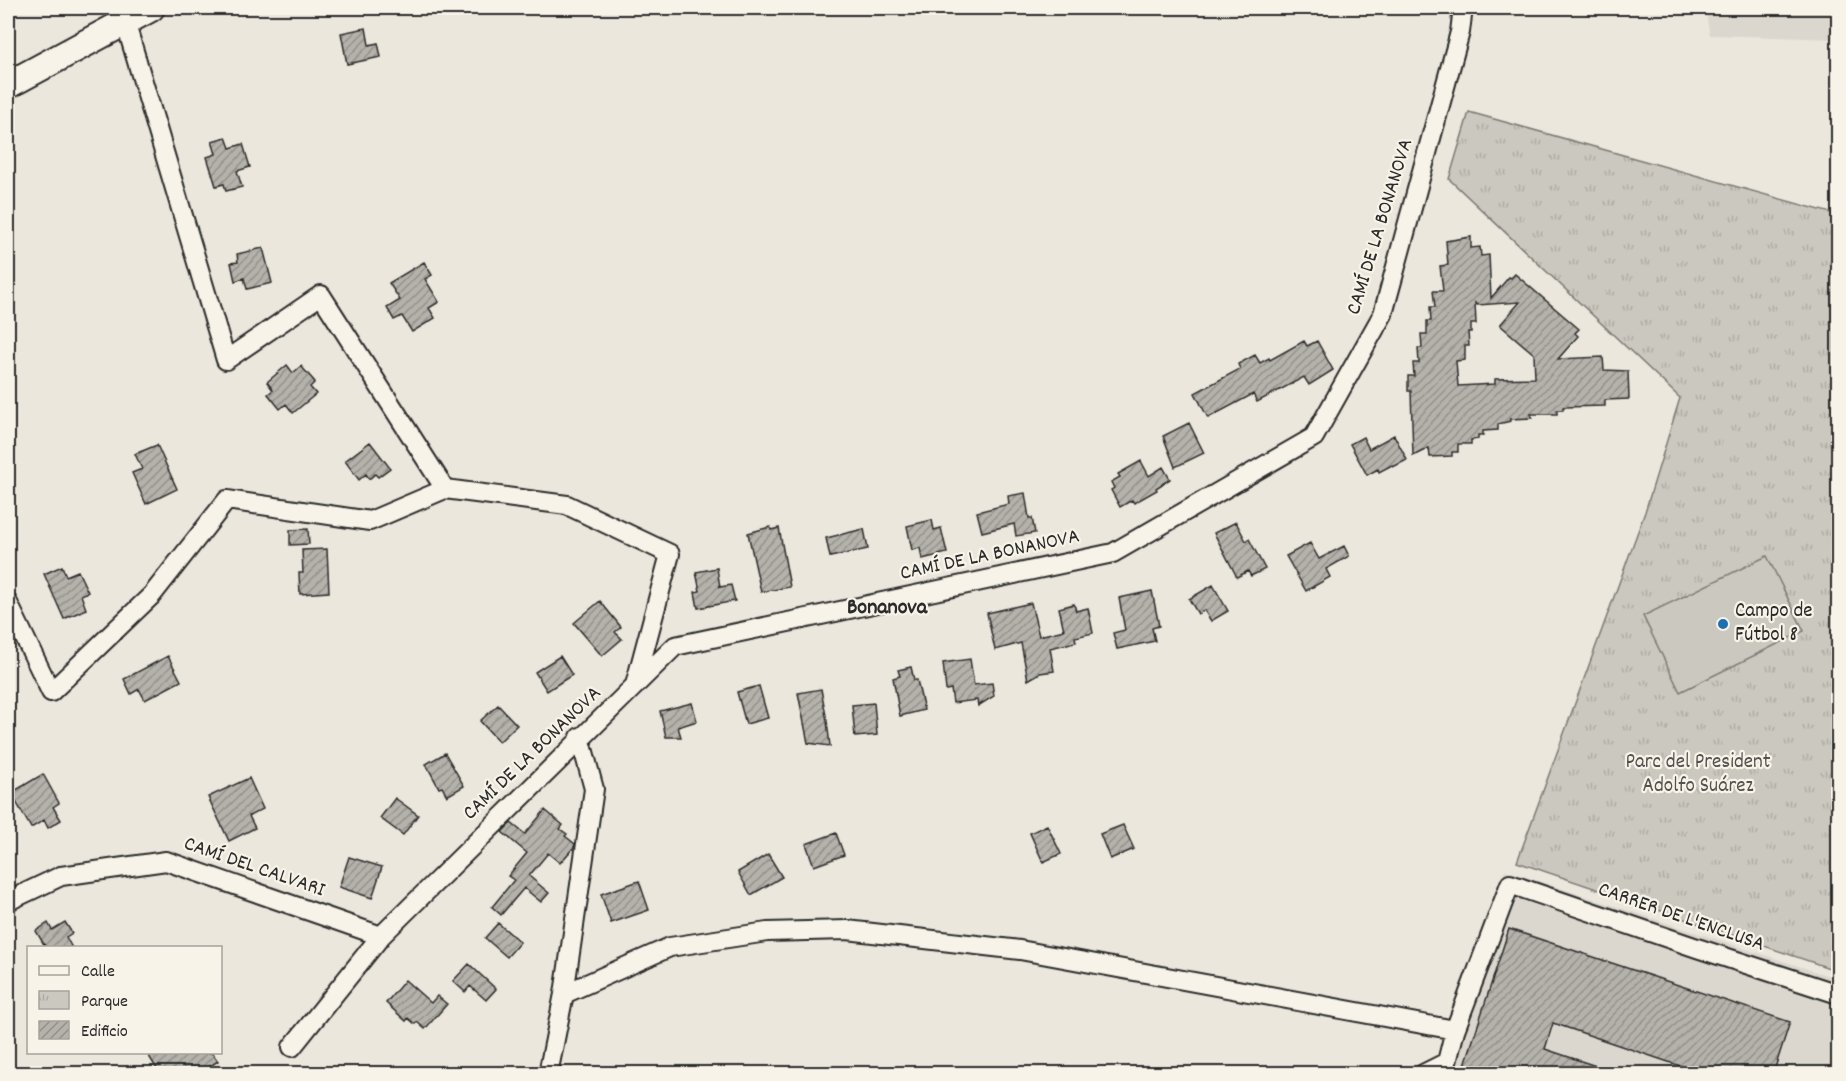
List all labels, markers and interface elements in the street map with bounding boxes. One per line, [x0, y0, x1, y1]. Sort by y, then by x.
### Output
street label: CAMÍ DE LA BONANOVA [1340, 135, 1422, 319]
street label: CAMÍ DE LA BONANOVA [898, 522, 1082, 590]
district label: Bonanova [847, 593, 928, 624]
place label: Campo de Fútbol 8 [1735, 597, 1813, 651]
marker: Campo de Fútbol 8 [1716, 617, 1730, 631]
street label: CAMÍ DE LA BONANOVA [457, 680, 609, 828]
park label: Parc del President Adolfo Suárez [1625, 748, 1771, 802]
street label: CAMÍ DEL CALVARI [179, 830, 329, 906]
street label: CARRER DE L'ENCLUSA [1594, 875, 1768, 961]
legend [27, 946, 222, 1054]
text: Calle [81, 960, 115, 985]
text: Parque [81, 990, 128, 1015]
text: Edificio [81, 1020, 128, 1045]

